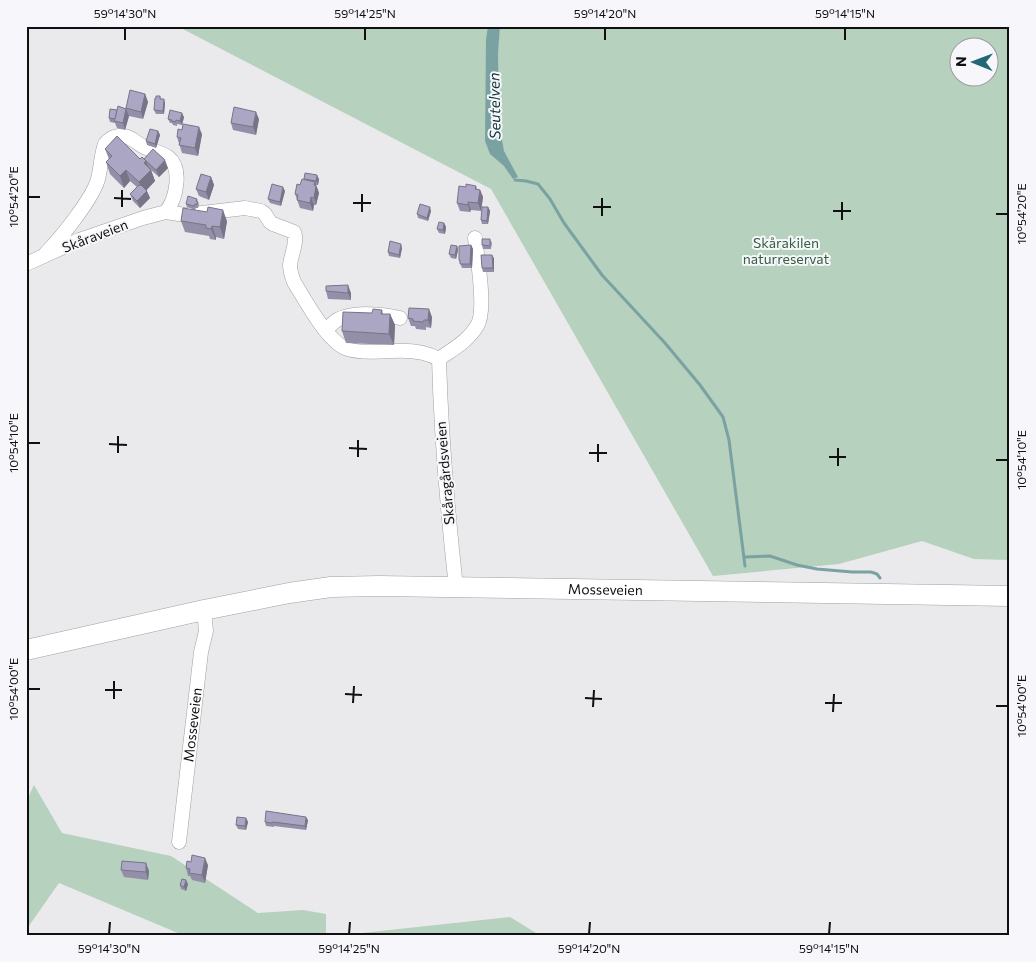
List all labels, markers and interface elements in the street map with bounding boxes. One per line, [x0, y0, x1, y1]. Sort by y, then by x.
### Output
text: 59°14'30"N [94, 6, 156, 20]
text: 59°14'25"N [334, 6, 396, 20]
text: 59°14'20"N [574, 6, 636, 20]
text: 59°14'15"N [815, 6, 875, 20]
north arrow [948, 38, 998, 88]
text: N [952, 56, 969, 67]
water label: Seutelven [484, 72, 504, 140]
text: 10°54'20"E [6, 166, 20, 228]
text: 10°54'20"E [1014, 183, 1028, 245]
street label: Skåraveien [60, 215, 130, 256]
park label: Skårakilen naturreservat [743, 234, 830, 267]
text: 10°54'10"E [6, 413, 20, 473]
street label: Skåragårdsveien [432, 421, 457, 525]
text: 10°54'10"E [1014, 430, 1028, 490]
street label: Mosseveien [568, 580, 643, 598]
text: 10°54'00"E [6, 658, 20, 720]
text: 10°54'00"E [1014, 675, 1028, 737]
street label: Mosseveien [179, 687, 205, 763]
text: 59°14'30"N [78, 941, 140, 955]
text: 59°14'25"N [318, 941, 380, 955]
text: 59°14'20"N [558, 941, 620, 955]
text: 59°14'15"N [799, 941, 859, 955]

